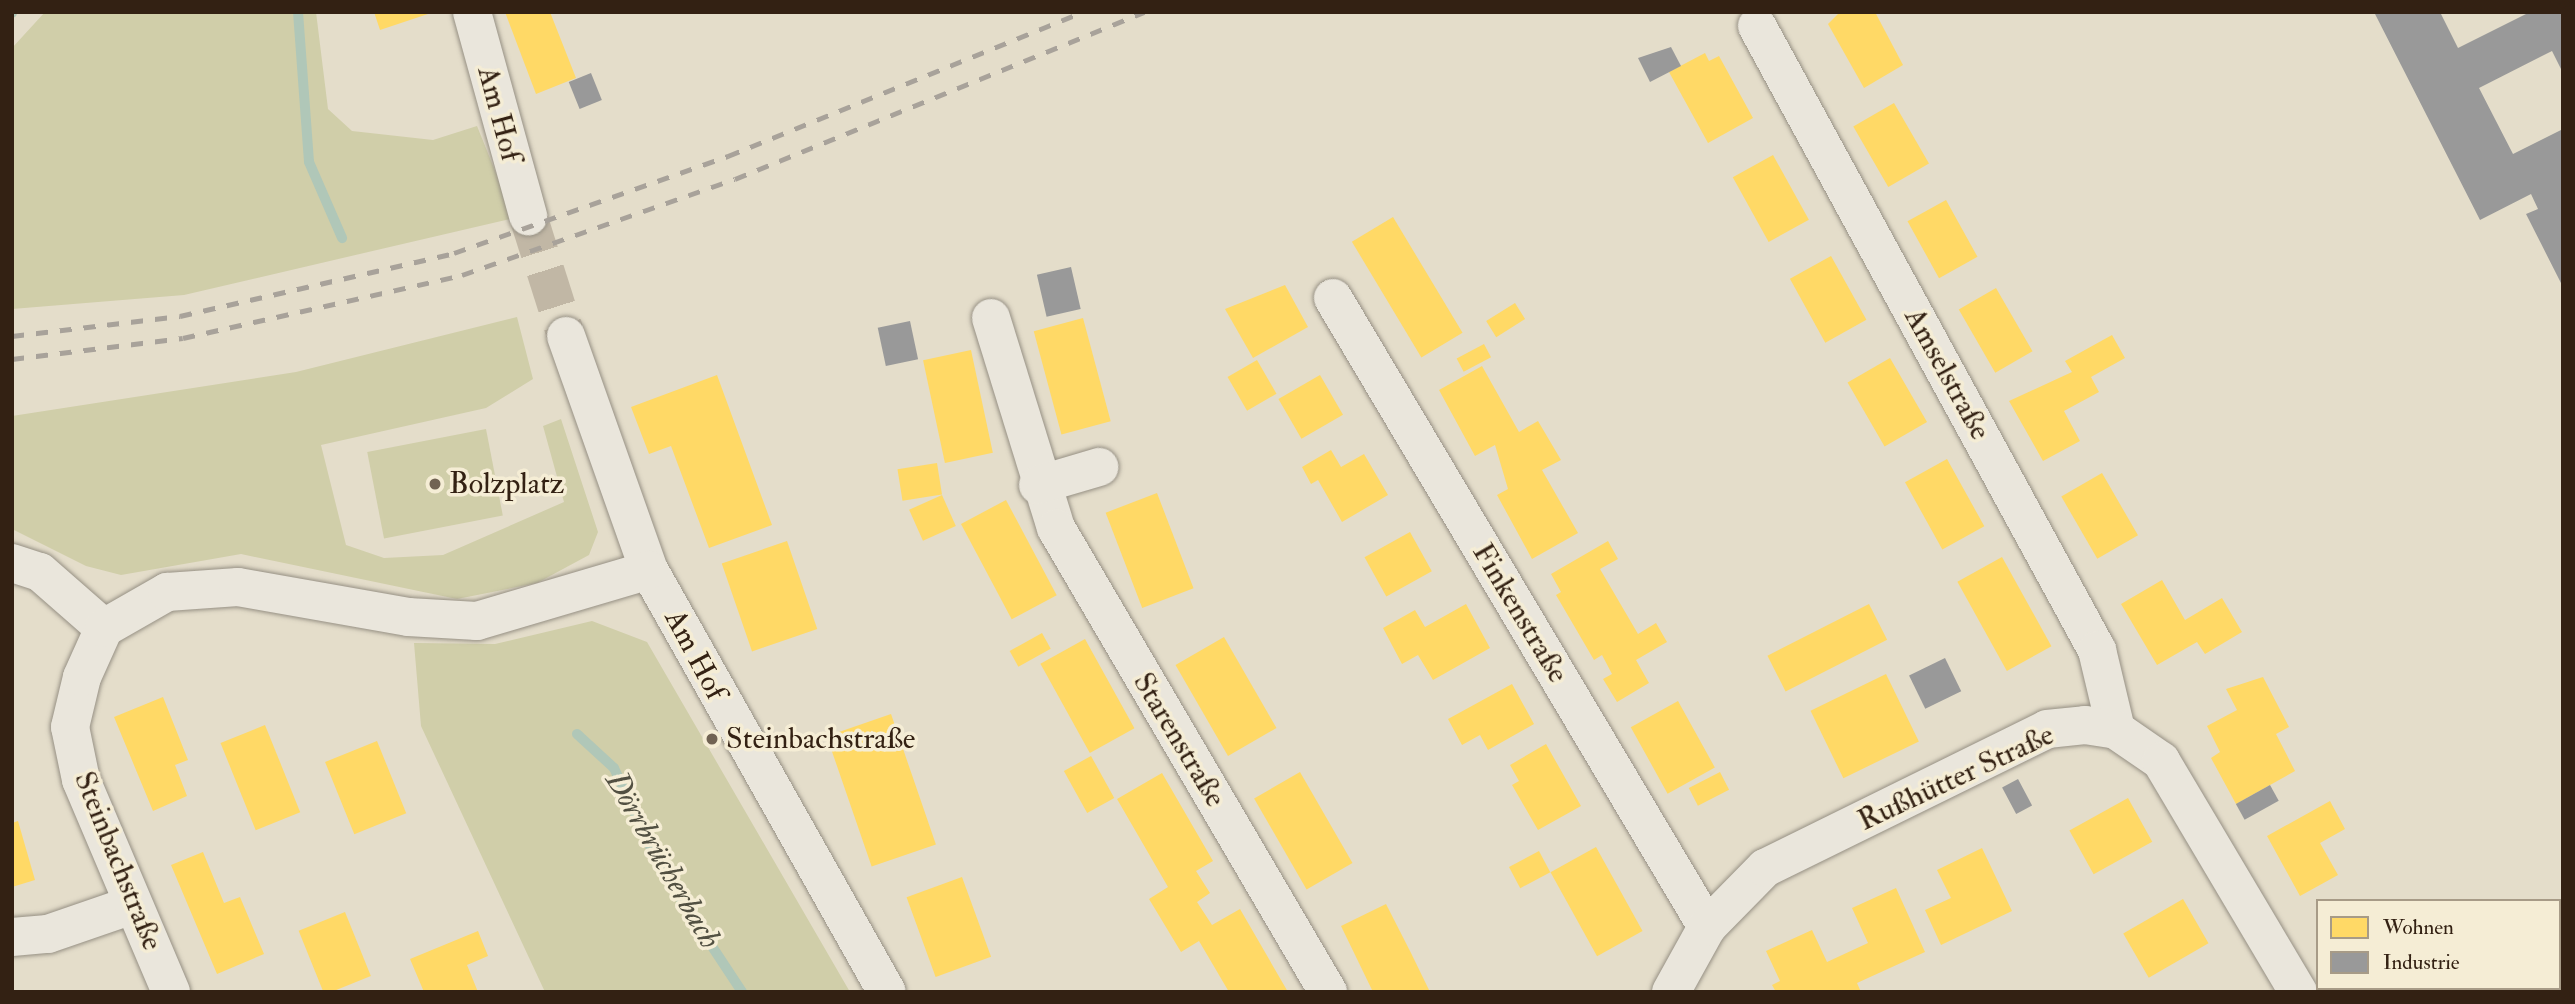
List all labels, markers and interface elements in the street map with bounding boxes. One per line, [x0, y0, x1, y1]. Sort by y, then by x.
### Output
street label: Am Hof [469, 62, 529, 166]
street label: Amselstraße [1896, 302, 1998, 446]
place label: Bolzplatz [449, 466, 564, 502]
marker: Bolzplatz [427, 476, 443, 492]
street label: Finkenstraße [1464, 537, 1576, 689]
street label: Am Hof [656, 604, 734, 706]
street label: Starenstraße [1125, 666, 1233, 814]
street label: Rußhütter Straße [1852, 717, 2060, 839]
place label: Steinbachstraße [726, 721, 915, 757]
marker: Steinbachstraße [704, 731, 720, 747]
water label: Dörrbrücherbach [597, 765, 729, 955]
street label: Steinbachstraße [66, 766, 170, 956]
legend [2316, 899, 2561, 990]
text: Wohnen [2383, 914, 2454, 941]
text: Industrie [2383, 949, 2460, 976]

